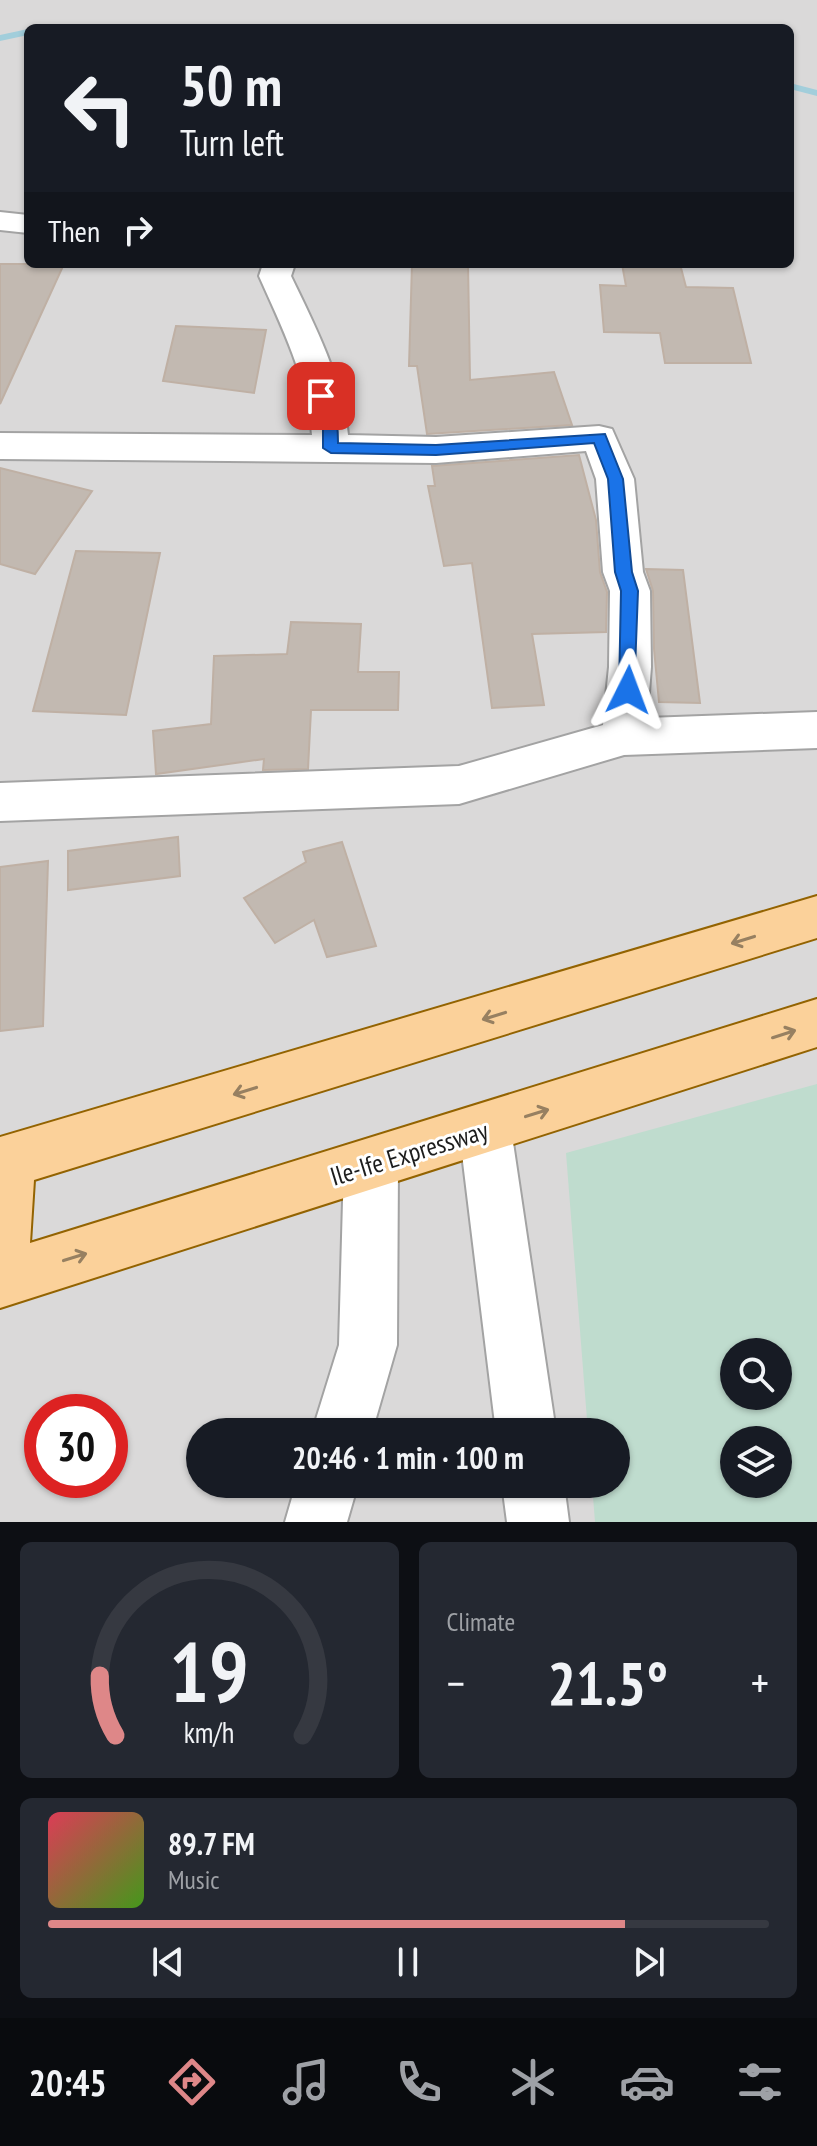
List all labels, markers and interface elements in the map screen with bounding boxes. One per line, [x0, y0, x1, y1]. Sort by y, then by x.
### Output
text: 50 m [180, 49, 282, 121]
icon: left [48, 56, 152, 160]
text: Turn left [180, 119, 284, 166]
icon: right [116, 208, 160, 252]
text: Then [48, 211, 100, 250]
pin [287, 362, 355, 430]
icon: arrive [299, 374, 343, 418]
position arrow [586, 648, 670, 732]
one-way arrow [730, 934, 755, 949]
one-way arrow [481, 1009, 507, 1024]
one-way arrow [772, 1025, 797, 1040]
one-way arrow [232, 1084, 258, 1099]
one-way arrow [523, 1105, 549, 1120]
street label: Ile-Ife Expressway [326, 1113, 492, 1193]
one-way arrow [62, 1248, 87, 1263]
map controls [720, 1338, 792, 1498]
button: search [720, 1338, 792, 1410]
speed limit sign: 30 [24, 1394, 128, 1498]
button: layers [720, 1426, 792, 1498]
text: 20:46 · 1 min · 100 m [292, 1438, 524, 1477]
text: Climate [447, 1605, 515, 1638]
text: 19 [169, 1617, 249, 1725]
text: 21.5° [547, 1644, 668, 1722]
text: − [447, 1654, 465, 1711]
text: + [751, 1654, 769, 1711]
text: km/h [184, 1714, 235, 1751]
text: 89.7 FM [168, 1824, 255, 1863]
text: Music [168, 1863, 220, 1896]
icon: previous [146, 1940, 190, 1984]
icon: pause [386, 1940, 430, 1984]
icon: next [627, 1940, 671, 1984]
icon: directions [164, 2054, 220, 2110]
icon: music [278, 2054, 334, 2110]
icon: phone [391, 2054, 447, 2110]
icon: climate [505, 2054, 561, 2110]
icon: car [619, 2054, 675, 2110]
icon: filters [732, 2054, 788, 2110]
text: 20:45 [29, 2059, 107, 2106]

